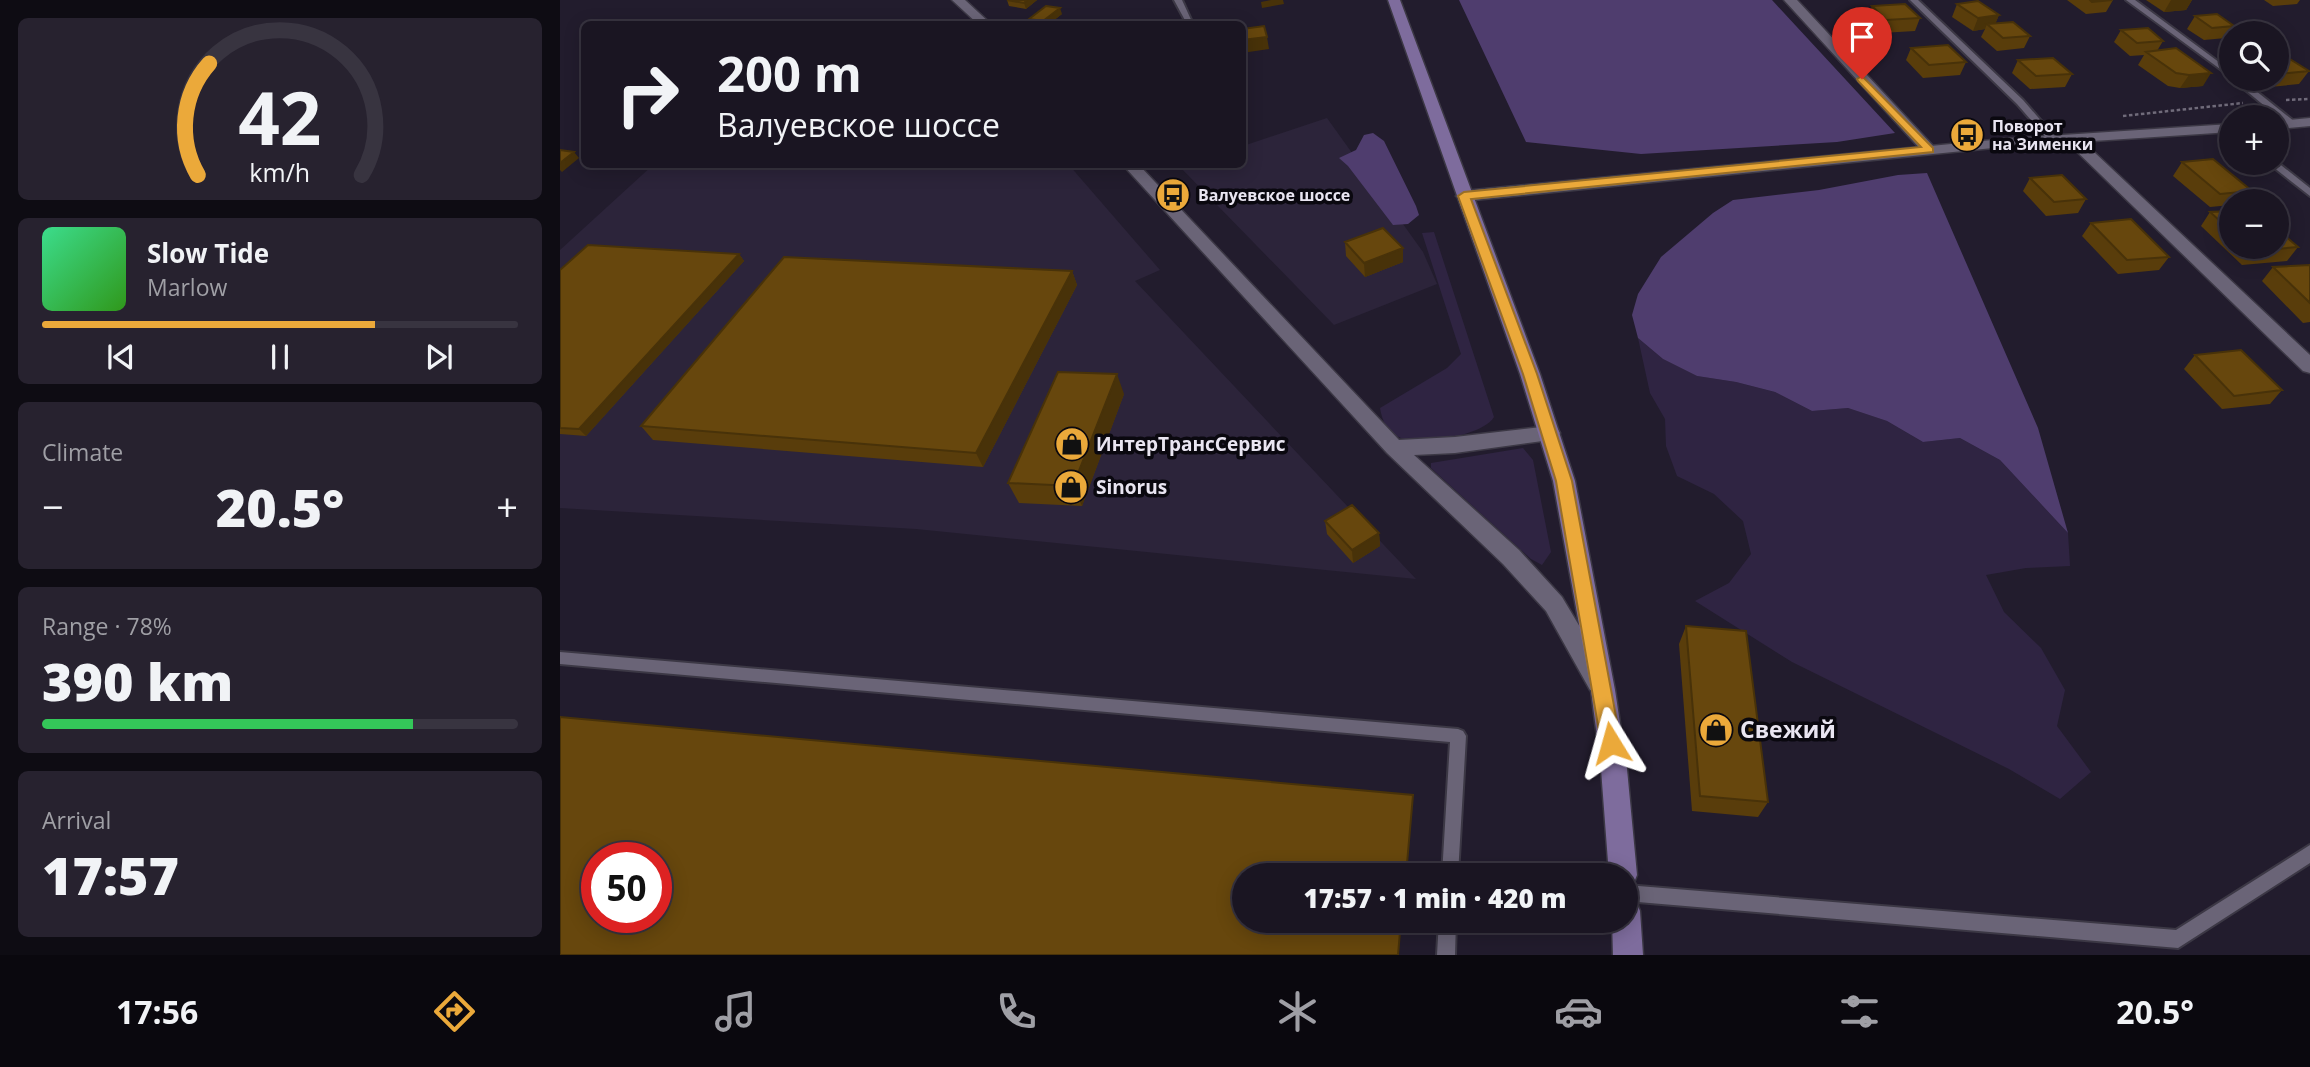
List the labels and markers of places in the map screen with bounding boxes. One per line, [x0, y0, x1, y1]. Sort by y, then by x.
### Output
pin [1832, 7, 1892, 79]
place label: Поворот на Зименки [1992, 115, 2093, 155]
bus stop icon: Поворот на Зименки [1948, 116, 1986, 154]
bus stop icon: Валуевское шоссе [1154, 176, 1192, 214]
place label: Валуевское шоссе [1198, 184, 1350, 206]
shop icon: ИнтерТрансСервис [1053, 425, 1091, 463]
place label: ИнтерТрансСервис [1096, 431, 1286, 457]
shop icon: Sinorus [1052, 468, 1090, 506]
place label: Sinorus [1096, 474, 1167, 500]
shop icon: Свежий [1697, 711, 1735, 749]
place label: Свежий [1740, 713, 1836, 745]

